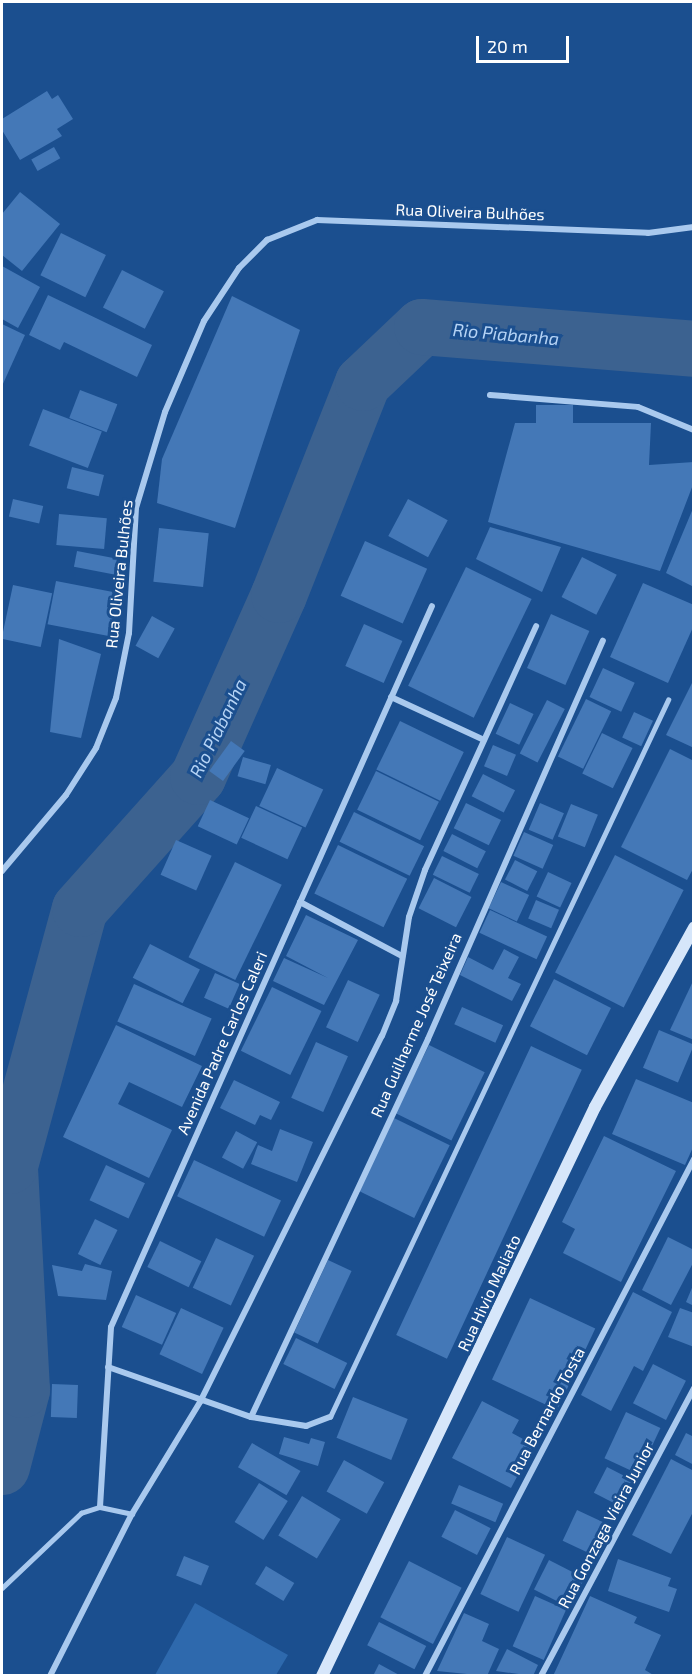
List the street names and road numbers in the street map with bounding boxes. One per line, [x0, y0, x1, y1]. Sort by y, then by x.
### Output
street label: Rua Oliveira Bulhões [395, 200, 545, 224]
street label: Rua Oliveira Bulhões [102, 499, 136, 649]
street label: Rua Guilherme José Teixeira [366, 929, 466, 1121]
street label: Avenida Padre Carlos Caleri [173, 948, 271, 1138]
street label: Rua Hivio Maliato [454, 1232, 524, 1354]
street label: Rua Bernardo Tosta [505, 1344, 589, 1478]
street label: Rua Gonzaga Vieira Junior [554, 1438, 658, 1612]

